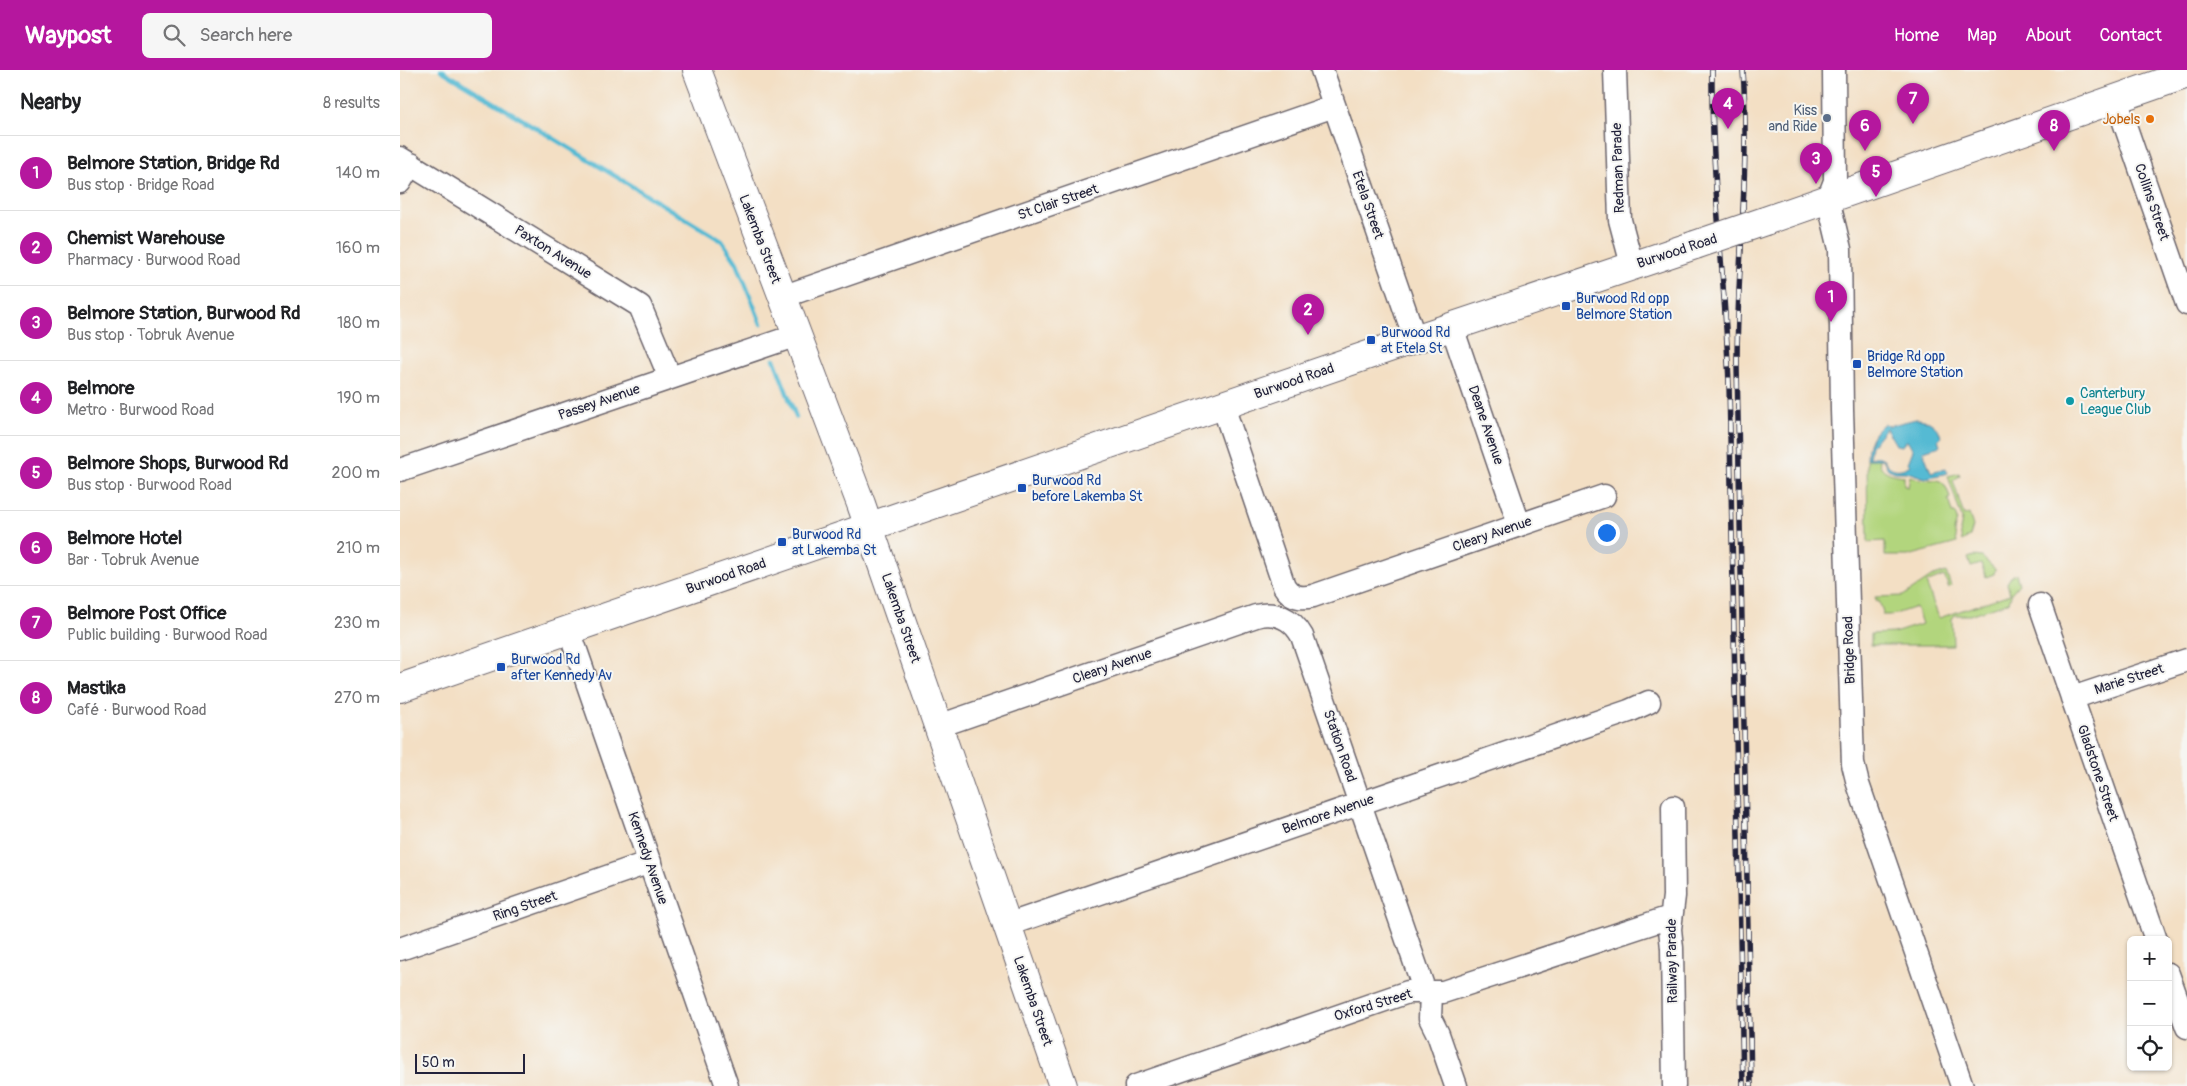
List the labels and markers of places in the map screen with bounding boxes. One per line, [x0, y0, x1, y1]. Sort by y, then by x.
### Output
pin: 7 [1897, 83, 1929, 124]
pin: 4 [1712, 88, 1744, 129]
place label: Kiss and Ride [1769, 102, 1818, 135]
pin: 6 [1849, 110, 1881, 151]
pin: 8 [2038, 110, 2070, 151]
place label: Jobels [2102, 111, 2141, 128]
marker: Kiss and Ride [1821, 112, 1833, 124]
marker: Jobels [2144, 113, 2156, 125]
pin: 3 [1800, 143, 1832, 184]
pin: 5 [1860, 156, 1892, 197]
pin: 1 [1815, 281, 1847, 322]
place label: Burwood Rd opp Belmore Station [1576, 290, 1672, 323]
pin: 2 [1292, 294, 1324, 335]
marker: Burwood Rd opp Belmore Station [1560, 300, 1572, 312]
place label: Burwood Rd at Etela St [1381, 324, 1450, 357]
marker: Burwood Rd at Etela St [1365, 334, 1377, 346]
place label: Bridge Rd opp Belmore Station [1867, 348, 1963, 381]
marker: Bridge Rd opp Belmore Station [1851, 358, 1863, 370]
place label: Canterbury League Club [2080, 385, 2151, 418]
marker: Canterbury League Club [2064, 395, 2076, 407]
place label: Burwood Rd before Lakemba St [1032, 472, 1143, 505]
marker: Burwood Rd before Lakemba St [1016, 482, 1028, 494]
place label: Burwood Rd at Lakemba St [792, 526, 877, 559]
marker: Burwood Rd at Lakemba St [776, 536, 788, 548]
place label: Burwood Rd after Kennedy Av [511, 651, 612, 684]
marker: Burwood Rd after Kennedy Av [495, 661, 507, 673]

